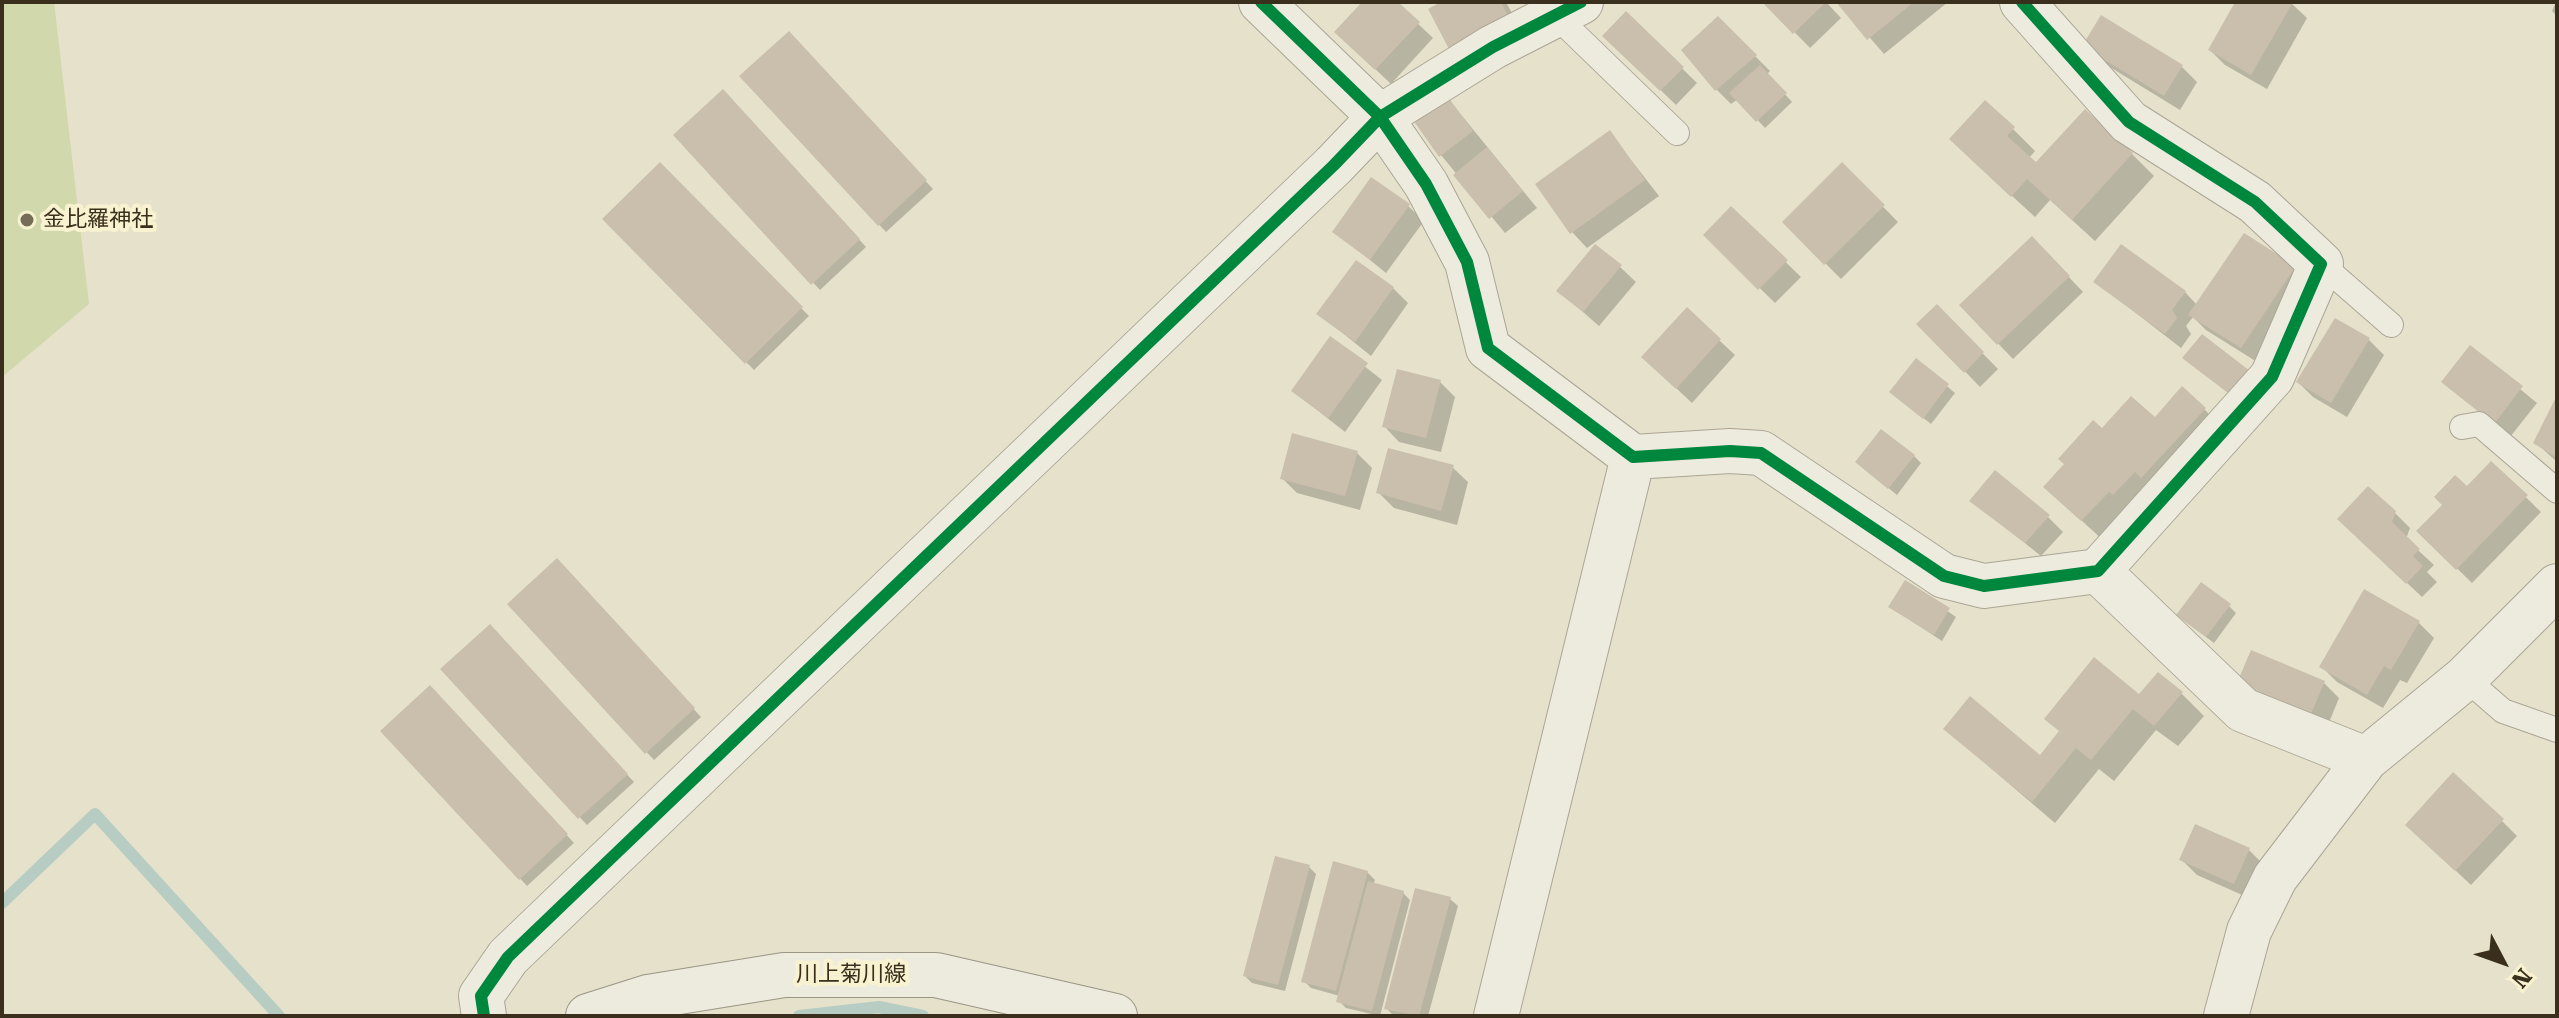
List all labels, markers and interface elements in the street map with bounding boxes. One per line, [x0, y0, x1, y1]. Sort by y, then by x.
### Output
place label: 金比羅神社 [43, 207, 153, 233]
marker: 金比羅神社 [18, 211, 36, 229]
north arrow [2463, 922, 2543, 1002]
street label: 川上菊川線 [796, 962, 906, 988]
text: N [2507, 963, 2536, 993]

